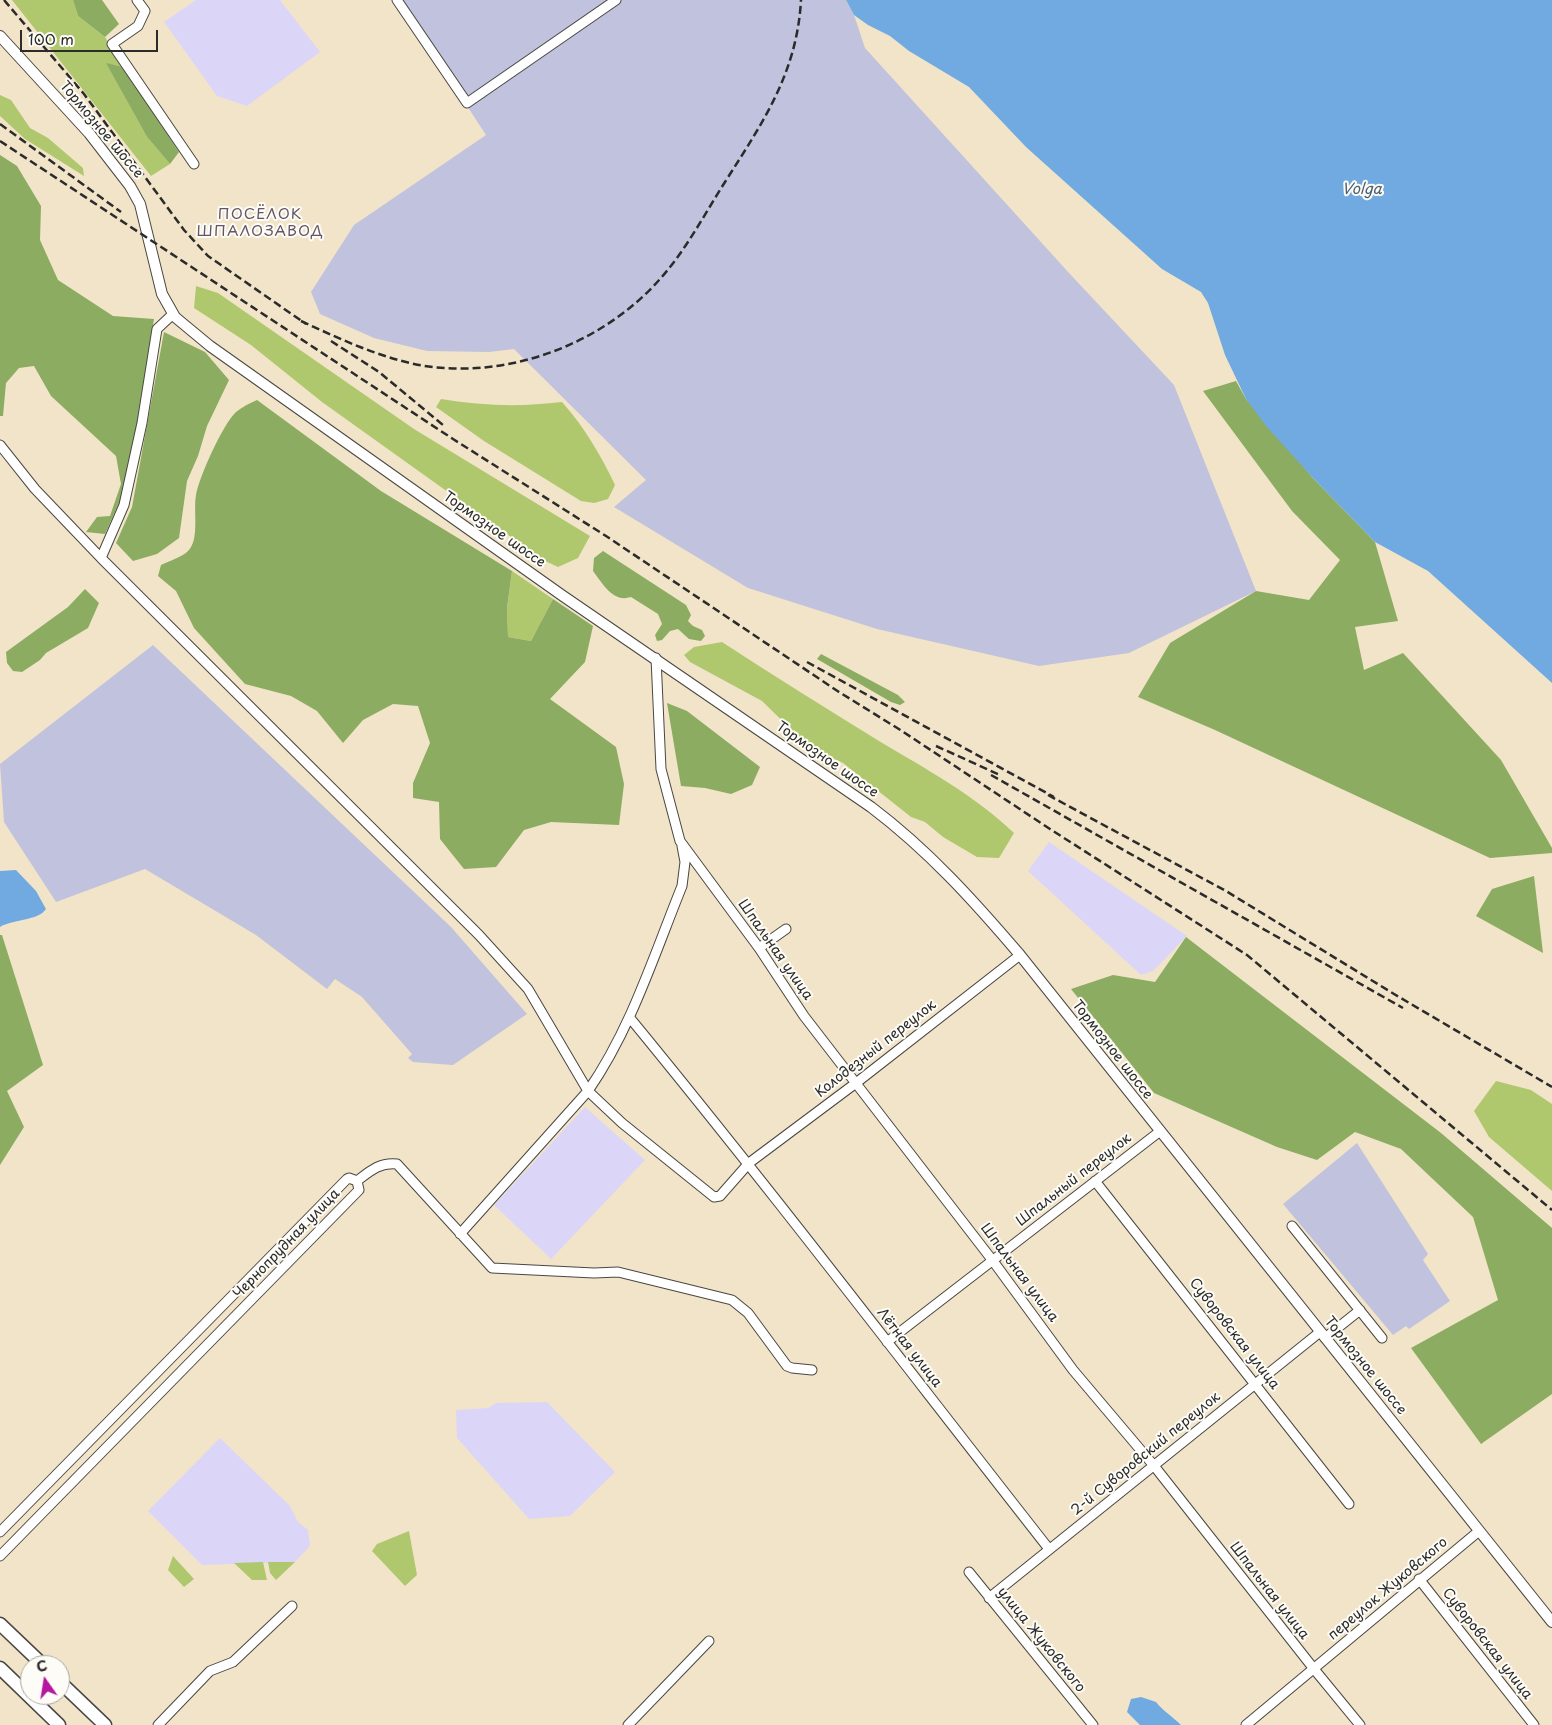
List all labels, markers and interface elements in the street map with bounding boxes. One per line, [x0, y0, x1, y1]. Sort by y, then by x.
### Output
scale bar [22, 20, 160, 52]
text: 100 m [28, 27, 74, 50]
street label: Тормозное шоссе [56, 78, 146, 182]
water label: Volga [1342, 181, 1382, 199]
district label: ПОСЁЛОК ШПАЛОЗАВОД [195, 206, 325, 241]
street label: Тормозное шоссе [440, 488, 548, 572]
street label: Тормозное шоссе [773, 718, 881, 802]
street label: Шпальная улица [734, 897, 816, 1003]
street label: Колодезный переулок [812, 997, 940, 1101]
street label: Тормозное шоссе [1068, 997, 1156, 1103]
street label: Шпальный переулок [1013, 1130, 1135, 1230]
street label: Чернопрудная улица [230, 1186, 344, 1302]
street label: Шпальная улица [977, 1220, 1061, 1326]
street label: Суворовская улица [1185, 1275, 1283, 1393]
street label: Лётная улица [873, 1305, 945, 1391]
street label: Тормозное шоссе [1320, 1314, 1410, 1418]
street label: 2-й Суворовский переулок [1068, 1389, 1224, 1519]
street label: переулок Жуковского [1325, 1534, 1451, 1644]
street label: Шпальная улица [1226, 1539, 1312, 1643]
street label: улица Жуковского [993, 1584, 1089, 1696]
street label: Суворовская улица [1438, 1585, 1536, 1703]
text: С [34, 1654, 49, 1677]
north arrow [20, 1655, 70, 1705]

